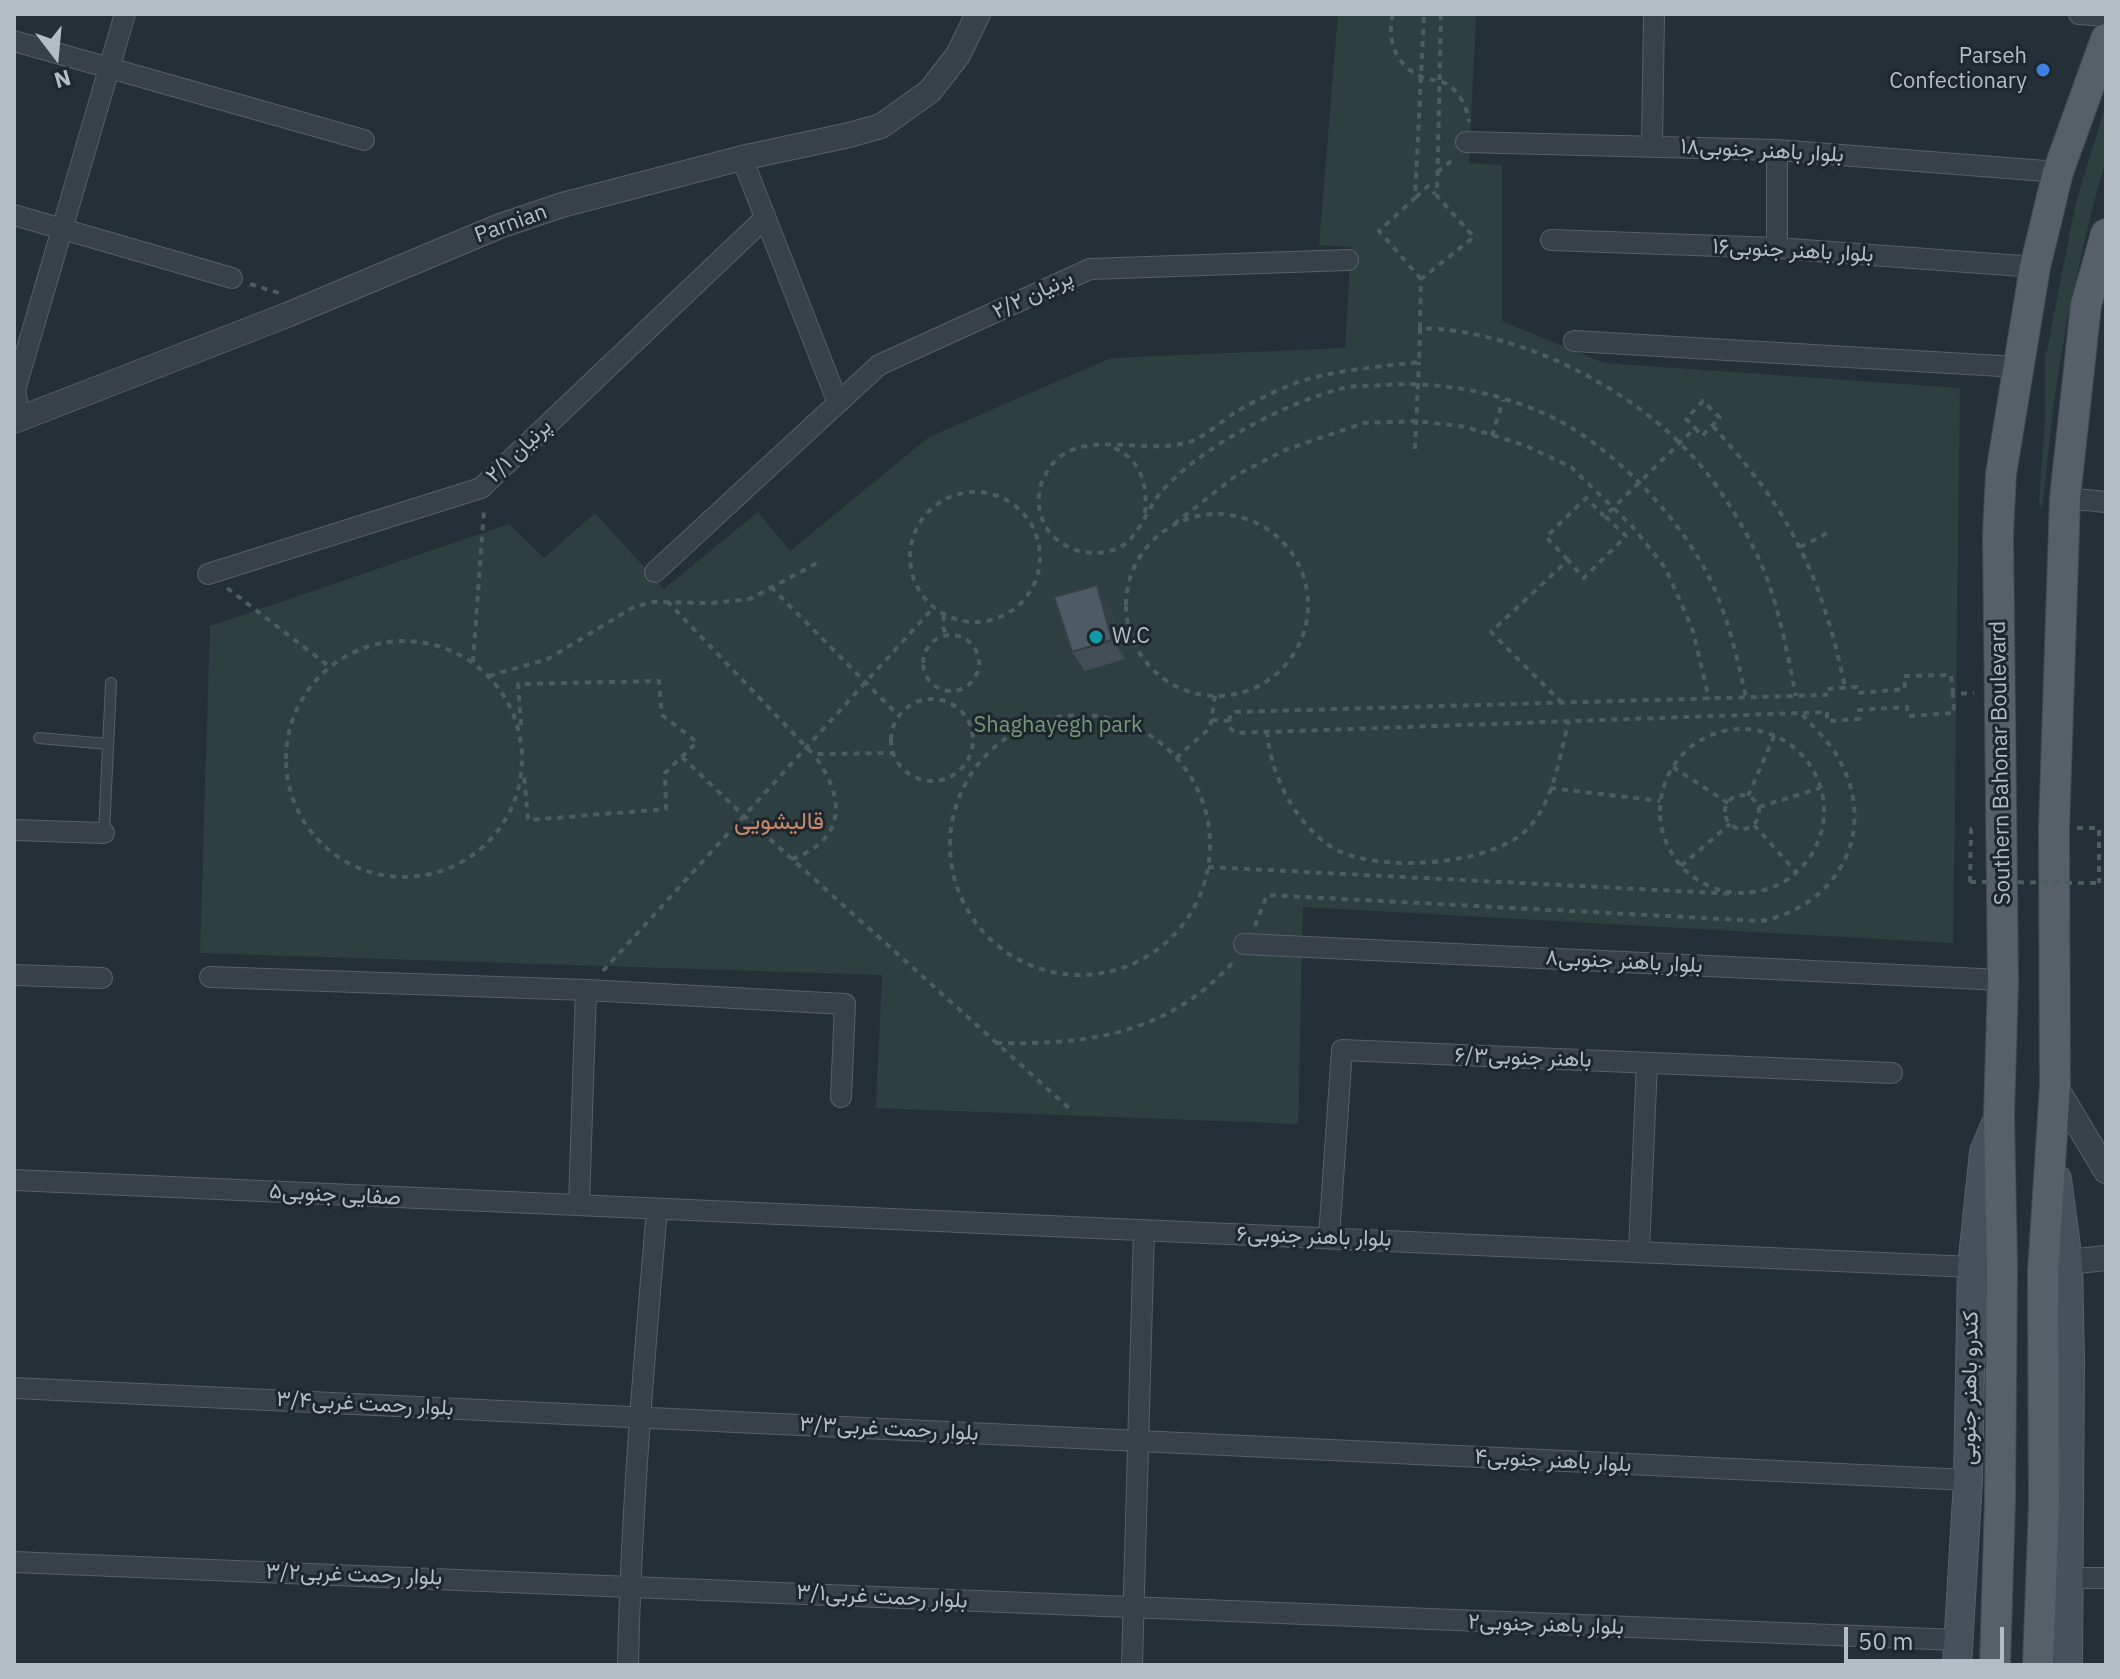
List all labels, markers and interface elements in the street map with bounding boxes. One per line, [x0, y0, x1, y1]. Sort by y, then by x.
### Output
north arrow [16, 16, 96, 96]
place label: Parseh Confectionary [1889, 44, 2027, 96]
marker: Parseh Confectionary [2034, 61, 2052, 79]
text: N [51, 63, 74, 96]
street label: ۱۸بلوار باهنر جنوبی [1680, 134, 1844, 168]
street label: Parnian [471, 199, 551, 249]
street label: بلوار باهنر جنوبی۱۶ [1712, 234, 1874, 268]
street label: پرنیان ۲/۲ [988, 265, 1078, 325]
street label: پرنیان ۲/۱ [481, 413, 557, 489]
street label: Southern Bahonar Boulevard [1985, 621, 2017, 905]
place label: W.C [1112, 624, 1150, 650]
marker: W.C [1087, 628, 1105, 646]
park label: Shaghayegh park [973, 713, 1143, 739]
district label: قالیشویی [734, 808, 824, 836]
street label: ۸بلوار باهنر جنوبی [1545, 945, 1703, 979]
street label: ۶/۳باهنر جنوبی [1454, 1042, 1592, 1074]
street label: صفایی جنوبی۵ [268, 1178, 402, 1212]
street label: بلوار باهنر جنوبی۶ [1236, 1221, 1392, 1253]
street label: کندرو باهنر جنوبی [1955, 1311, 1985, 1465]
street label: بلوار رحمت غربی۳/۴ [276, 1386, 454, 1422]
street label: بلوار رحمت غربی۳/۳ [799, 1411, 979, 1447]
street label: بلوار باهنر جنوبی۴ [1474, 1444, 1632, 1478]
street label: بلوار رحمت غربی۳/۲ [265, 1559, 443, 1591]
street label: بلوار رحمت غربی۳/۱ [796, 1579, 968, 1615]
street label: بلوار باهنر جنوبی۲ [1468, 1609, 1624, 1641]
scale bar [1848, 1611, 2008, 1661]
text: 50 m [1858, 1625, 1913, 1657]

